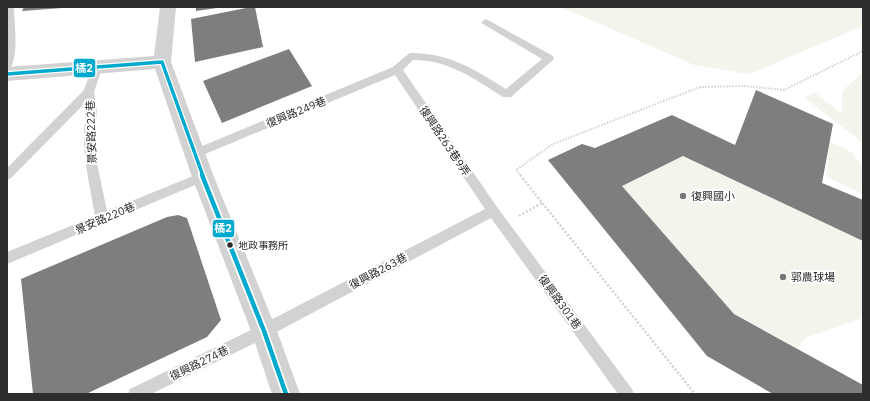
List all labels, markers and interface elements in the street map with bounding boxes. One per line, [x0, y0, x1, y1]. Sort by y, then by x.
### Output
line badge: 橘2 [73, 58, 96, 78]
text: 橘2 [75, 61, 93, 75]
street label: 復興路249巷 [264, 94, 328, 130]
street label: 景安路222巷 [83, 100, 99, 164]
street label: 復興路263巷9弄 [416, 103, 474, 179]
place label: 復興國小 [691, 189, 735, 203]
marker: 復興國小 [678, 191, 688, 201]
street label: 景安路220巷 [73, 199, 137, 237]
line badge: 橘2 [212, 219, 235, 238]
text: 橘2 [214, 221, 232, 235]
place label: 地政事務所 [238, 239, 288, 252]
marker: 地政事務所 [225, 240, 235, 250]
street label: 復興路263巷 [347, 250, 409, 292]
place label: 郭農球場 [791, 270, 835, 284]
street label: 復興路301巷 [536, 272, 584, 332]
marker: 郭農球場 [778, 272, 788, 282]
street label: 復興路274巷 [167, 343, 231, 383]

